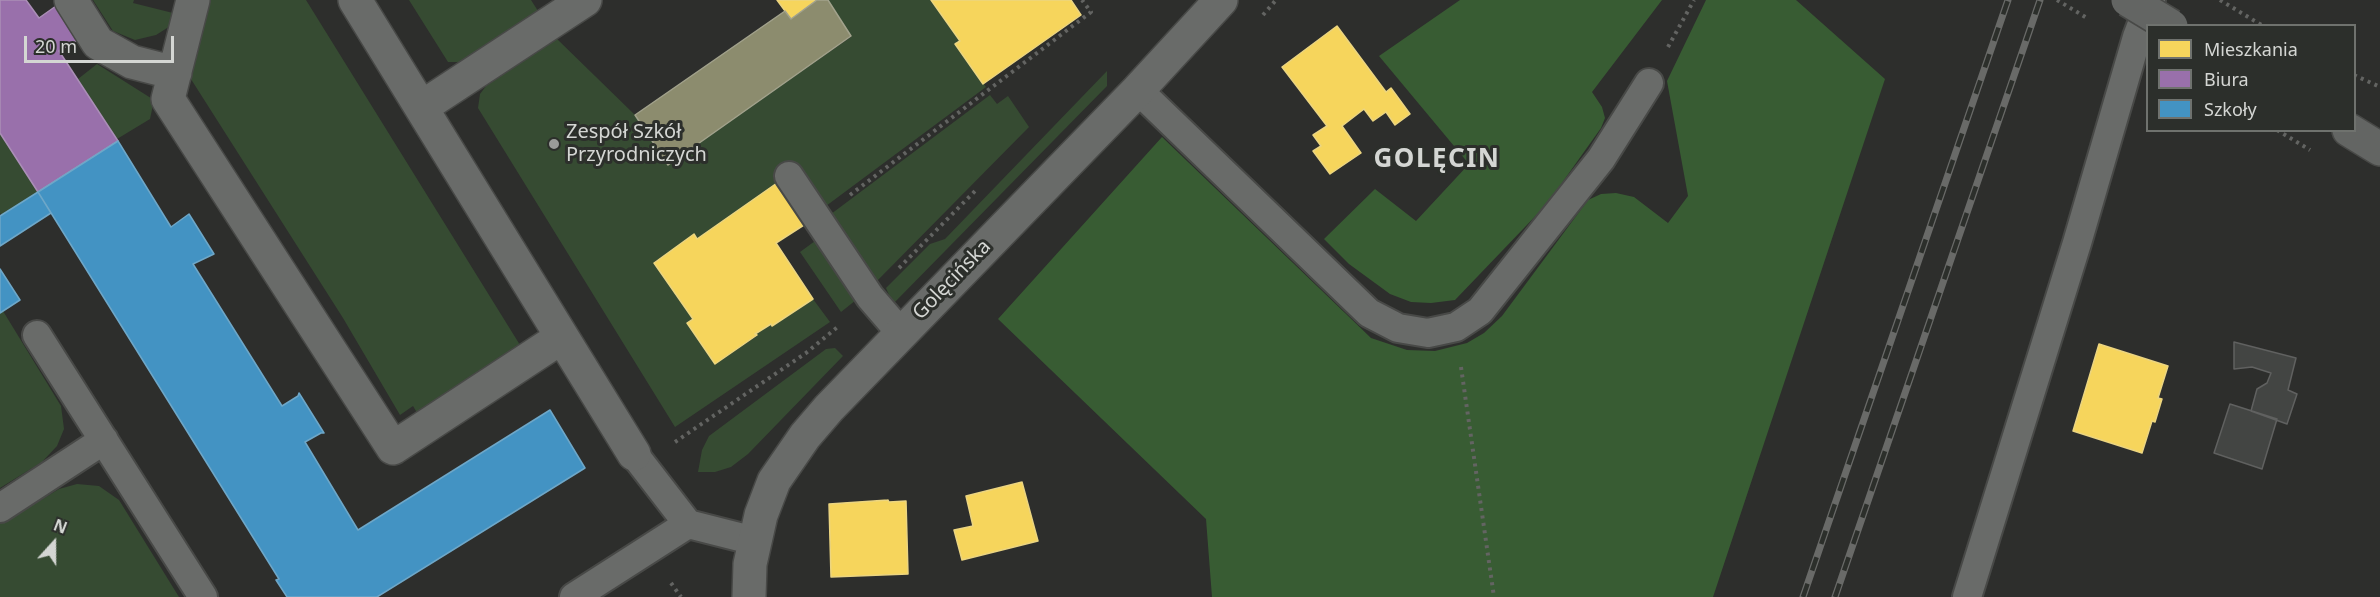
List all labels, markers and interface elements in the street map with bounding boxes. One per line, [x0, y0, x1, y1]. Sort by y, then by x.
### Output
scale bar [27, 24, 177, 62]
legend [2146, 24, 2356, 132]
text: 20 m [35, 34, 77, 58]
text: Mieszkania [2204, 37, 2298, 61]
text: Biura [2204, 67, 2249, 91]
text: Szkoły [2204, 97, 2257, 121]
place label: Zespół Szkół Przyrodniczych [566, 120, 707, 167]
marker: Zespół Szkół Przyrodniczych [547, 137, 561, 151]
district label: GOLĘCIN [1374, 144, 1500, 176]
street label: Golęcińska [908, 235, 996, 325]
north arrow [24, 513, 84, 573]
text: N [50, 514, 70, 539]

